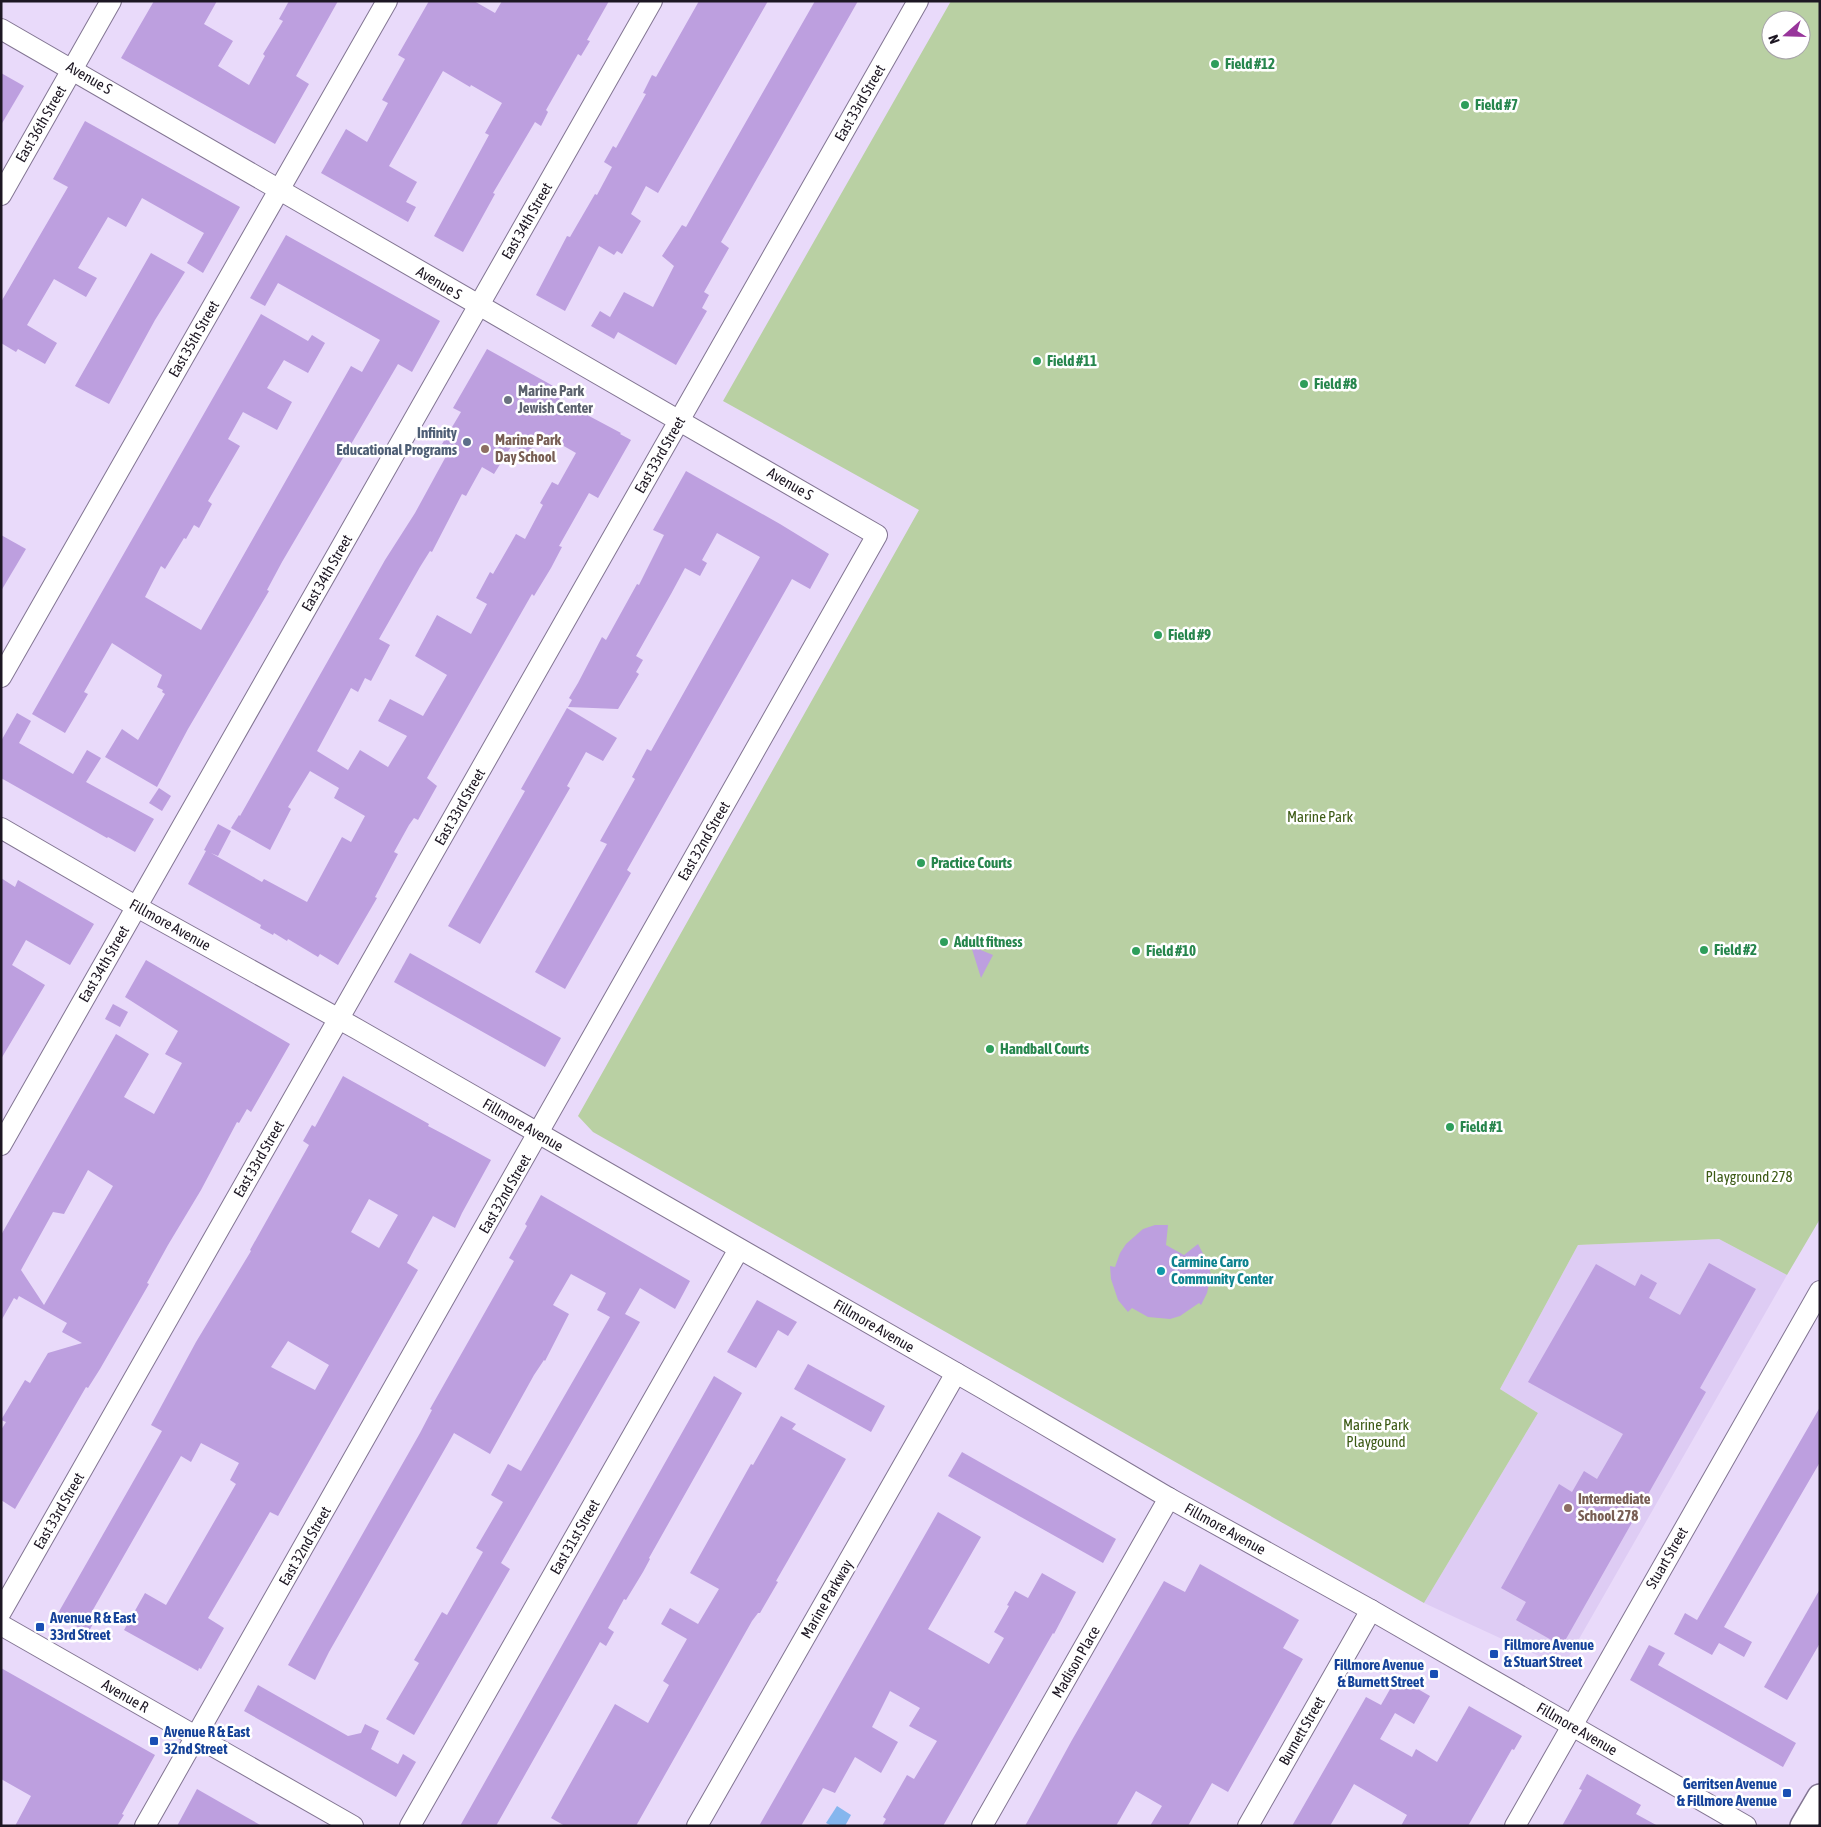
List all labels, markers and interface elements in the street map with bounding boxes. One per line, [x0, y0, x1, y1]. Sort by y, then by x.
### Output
north arrow [1761, 10, 1811, 60]
text: N [1765, 33, 1783, 46]
place label: Field #12 [1225, 55, 1275, 72]
street label: Avenue S [63, 58, 115, 97]
marker: Field #12 [1209, 58, 1221, 70]
street label: East 33rd Street [831, 61, 888, 144]
street label: East 36th Street [12, 82, 69, 165]
place label: Field #7 [1475, 96, 1518, 113]
marker: Field #7 [1459, 99, 1471, 111]
street label: East 34th Street [498, 179, 555, 262]
street label: Avenue S [413, 262, 465, 303]
street label: East 35th Street [165, 297, 222, 380]
place label: Field #11 [1047, 352, 1097, 369]
marker: Field #11 [1031, 355, 1043, 367]
place label: Field #8 [1314, 375, 1357, 392]
marker: Field #8 [1298, 378, 1310, 390]
place label: Marine Park Jewish Center [517, 382, 593, 416]
marker: Marine Park Jewish Center [502, 394, 514, 406]
street label: East 33rd Street [631, 413, 688, 496]
place label: Infinity Educational Programs [336, 424, 458, 458]
place label: Marine Park Day School [495, 431, 561, 465]
marker: Infinity Educational Programs [461, 436, 473, 448]
marker: Marine Park Day School [479, 443, 491, 455]
street label: Avenue S [764, 464, 816, 503]
street label: East 34th Street [298, 531, 355, 614]
place label: Field #9 [1168, 626, 1211, 643]
marker: Field #9 [1152, 629, 1164, 641]
street label: East 33rd Street [431, 765, 488, 848]
street label: East 32nd Street [674, 798, 733, 883]
park label: Marine Park [1287, 808, 1353, 825]
place label: Practice Courts [931, 854, 1013, 871]
marker: Practice Courts [915, 857, 927, 869]
street label: Fillmore Avenue [127, 895, 214, 954]
street label: East 34th Street [75, 922, 132, 1005]
place label: Adult fitness [953, 933, 1023, 950]
marker: Adult fitness [938, 936, 950, 948]
place label: Field #2 [1714, 941, 1757, 958]
place label: Field #10 [1146, 942, 1196, 959]
marker: Field #2 [1698, 944, 1710, 956]
marker: Field #10 [1130, 945, 1142, 957]
place label: Handball Courts [1000, 1040, 1090, 1057]
marker: Handball Courts [984, 1043, 996, 1055]
street label: Fillmore Avenue [480, 1095, 567, 1155]
street label: East 33rd Street [230, 1117, 287, 1200]
place label: Field #1 [1460, 1118, 1503, 1135]
marker: Field #1 [1444, 1121, 1456, 1133]
street label: East 32nd Street [475, 1151, 534, 1236]
park label: Playground 278 [1705, 1168, 1793, 1185]
place label: Carmine Carro Community Center [1171, 1253, 1274, 1287]
marker: Carmine Carro Community Center [1155, 1265, 1167, 1277]
street label: Fillmore Avenue [831, 1296, 918, 1356]
park label: Marine Park Playgound [1343, 1416, 1409, 1450]
street label: East 33rd Street [30, 1469, 87, 1552]
place label: Intermediate School 278 [1578, 1490, 1651, 1524]
street label: East 31st Street [546, 1496, 603, 1577]
street label: Fillmore Avenue [1182, 1499, 1269, 1558]
marker: Intermediate School 278 [1562, 1502, 1574, 1514]
street label: East 32nd Street [275, 1503, 334, 1588]
street label: Stuart Street [1642, 1524, 1691, 1592]
street label: Marine Parkway [797, 1556, 856, 1641]
place label: Avenue R & East 33rd Street [49, 1609, 137, 1643]
marker: Avenue R & East 33rd Street [34, 1621, 46, 1633]
street label: Madison Place [1048, 1623, 1103, 1701]
place label: Fillmore Avenue & Stuart Street [1504, 1636, 1594, 1670]
marker: Fillmore Avenue & Stuart Street [1488, 1648, 1500, 1660]
place label: Fillmore Avenue & Burnett Street [1334, 1656, 1425, 1690]
marker: Fillmore Avenue & Burnett Street [1428, 1668, 1440, 1680]
street label: Avenue R [99, 1675, 152, 1716]
street label: Burnett Street [1275, 1693, 1328, 1768]
street label: Fillmore Avenue [1534, 1699, 1621, 1759]
place label: Avenue R & East 32nd Street [163, 1723, 251, 1757]
marker: Avenue R & East 32nd Street [148, 1735, 160, 1747]
place label: Gerritsen Avenue & Fillmore Avenue [1677, 1775, 1777, 1809]
marker: Gerritsen Avenue & Fillmore Avenue [1781, 1787, 1793, 1799]

